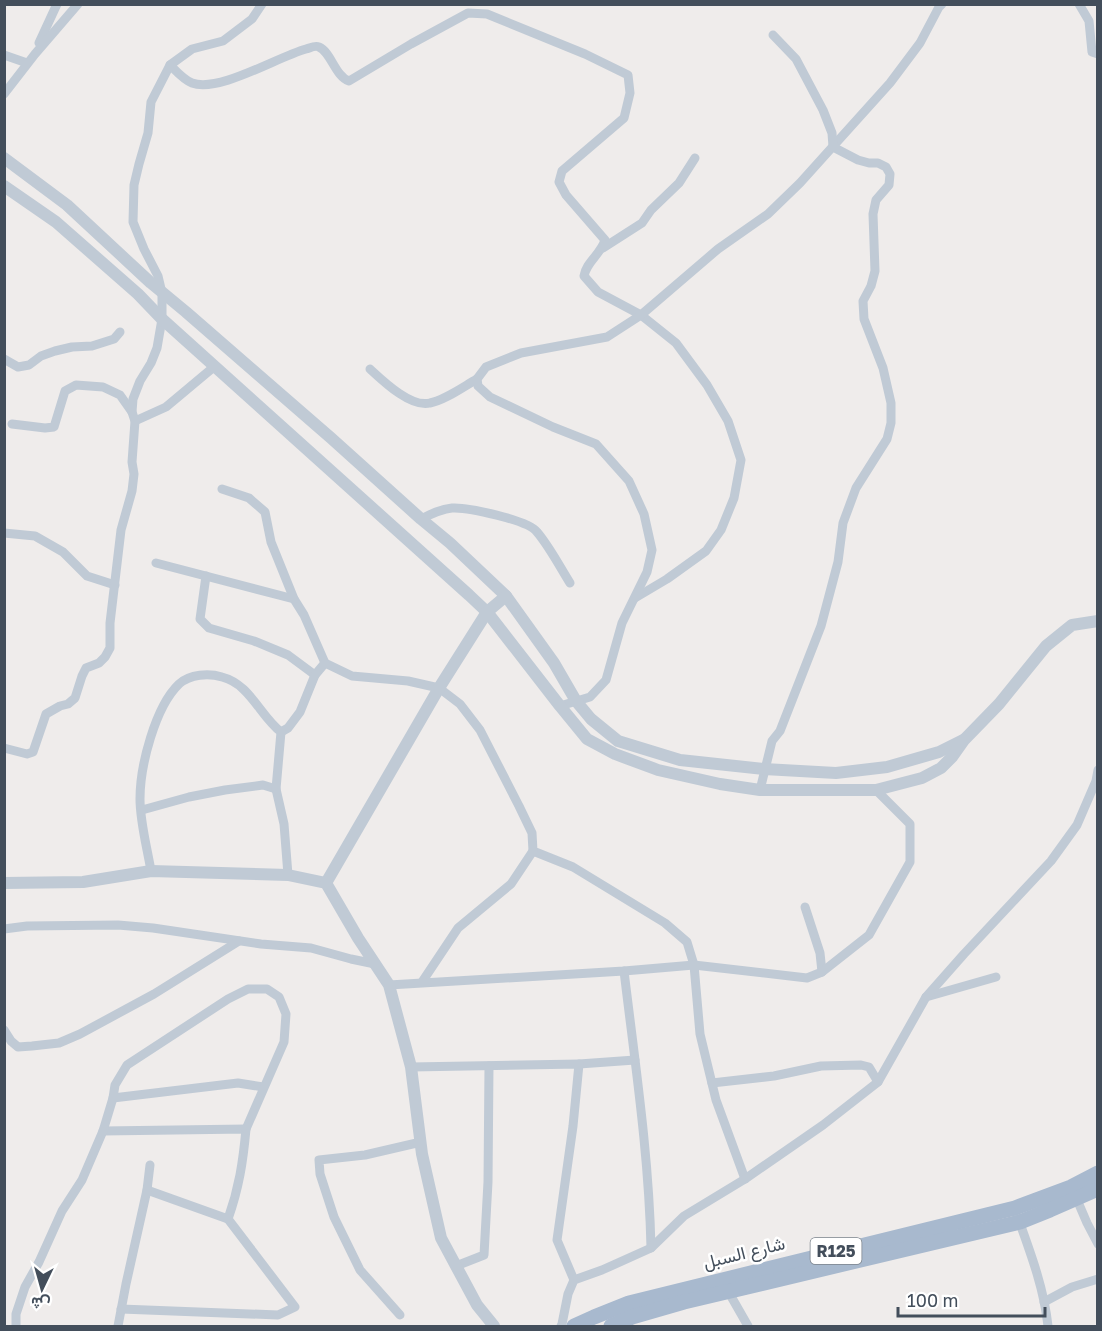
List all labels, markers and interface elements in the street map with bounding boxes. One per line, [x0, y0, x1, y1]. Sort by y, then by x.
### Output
street label: شارع السبل [701, 1231, 787, 1275]
road number: R125 [810, 1238, 862, 1264]
north arrow [12, 1259, 72, 1319]
scale bar [898, 1280, 1045, 1318]
text: 100 m [907, 1289, 958, 1311]
text: ش [30, 1293, 51, 1315]

